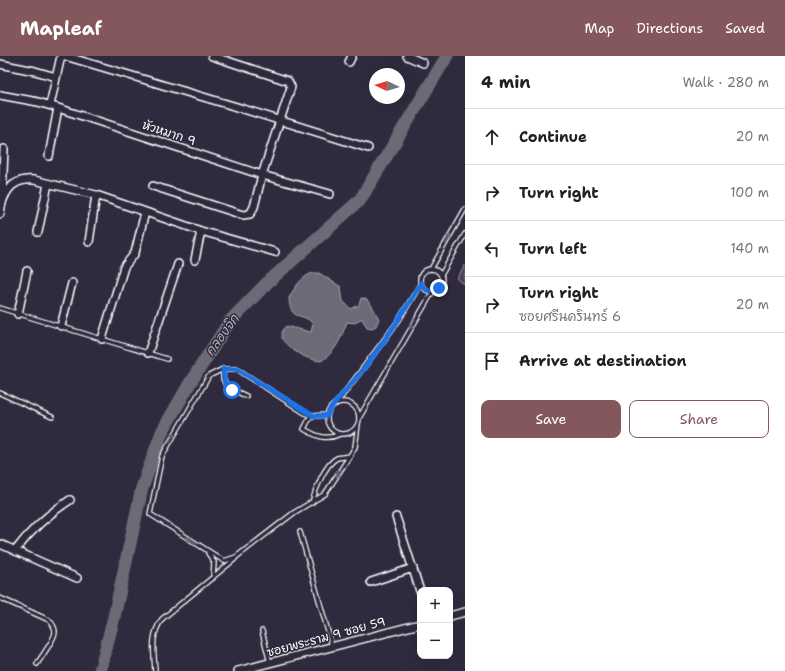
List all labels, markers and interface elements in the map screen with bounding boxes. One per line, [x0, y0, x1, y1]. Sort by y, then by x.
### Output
text: Mapleaf [20, 16, 102, 41]
text: Map [585, 19, 615, 37]
text: Directions [637, 19, 703, 37]
text: Saved [725, 19, 765, 37]
north arrow [369, 68, 405, 104]
text: 4 min [481, 71, 531, 93]
text: Walk · 280 m [683, 74, 769, 91]
street label: หัวหมาก 9 [140, 117, 198, 149]
icon: ahead [481, 126, 503, 148]
text: Continue [519, 127, 587, 147]
text: 20 m [736, 128, 769, 145]
icon: right [481, 182, 503, 204]
text: Turn right [519, 183, 599, 203]
text: 100 m [730, 184, 769, 201]
one-way arrow [444, 233, 451, 245]
icon: left [481, 238, 503, 260]
text: Turn left [519, 239, 587, 259]
text: 140 m [730, 240, 769, 257]
route end [430, 279, 448, 297]
text: Turn right [519, 283, 599, 303]
icon: right [481, 294, 503, 316]
text: 20 m [736, 296, 769, 313]
text: ซอยศรีนครินทร์ 6 [519, 308, 621, 325]
water label: คลองจิก [201, 310, 243, 359]
one-way arrow [409, 318, 416, 330]
icon: arrive [481, 350, 503, 372]
text: Arrive at destination [519, 351, 687, 371]
route start [223, 381, 241, 399]
button: Save [481, 400, 621, 438]
button: Share [629, 400, 769, 438]
one-way arrow [169, 431, 176, 443]
one-way arrow [335, 468, 343, 478]
one-way arrow [186, 536, 196, 544]
map controls [417, 587, 453, 659]
button: + [417, 587, 453, 623]
street label: ซอยพระราม 9 ซอย 59 [265, 613, 387, 661]
button: − [417, 623, 453, 659]

